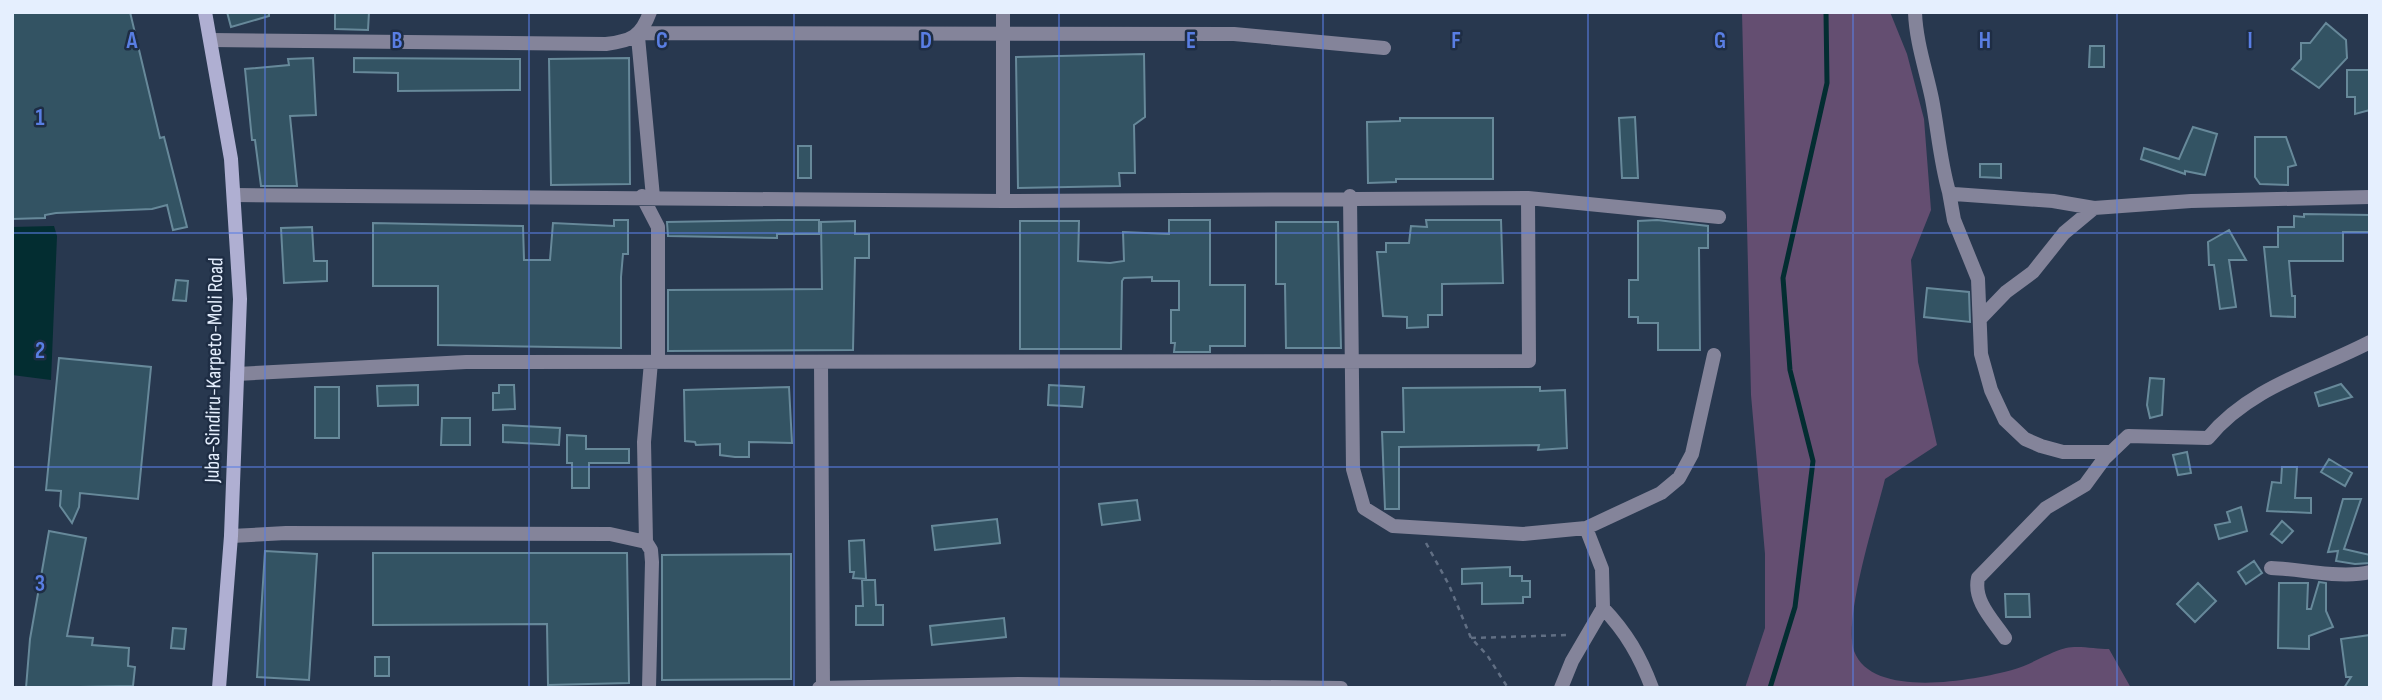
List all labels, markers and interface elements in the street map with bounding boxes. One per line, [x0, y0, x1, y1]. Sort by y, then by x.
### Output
text: A [126, 27, 139, 55]
text: B [392, 27, 403, 55]
text: C [656, 27, 668, 55]
text: D [920, 27, 932, 55]
text: E [1186, 27, 1196, 55]
text: F [1451, 27, 1461, 55]
text: G [1714, 27, 1726, 55]
text: H [1979, 27, 1991, 55]
text: I [2247, 27, 2253, 55]
text: 1 [35, 104, 45, 132]
street label: Juba-Sindiru-Karpeto-Moli Road [200, 257, 228, 484]
text: 2 [35, 337, 45, 365]
text: 3 [35, 570, 45, 598]

